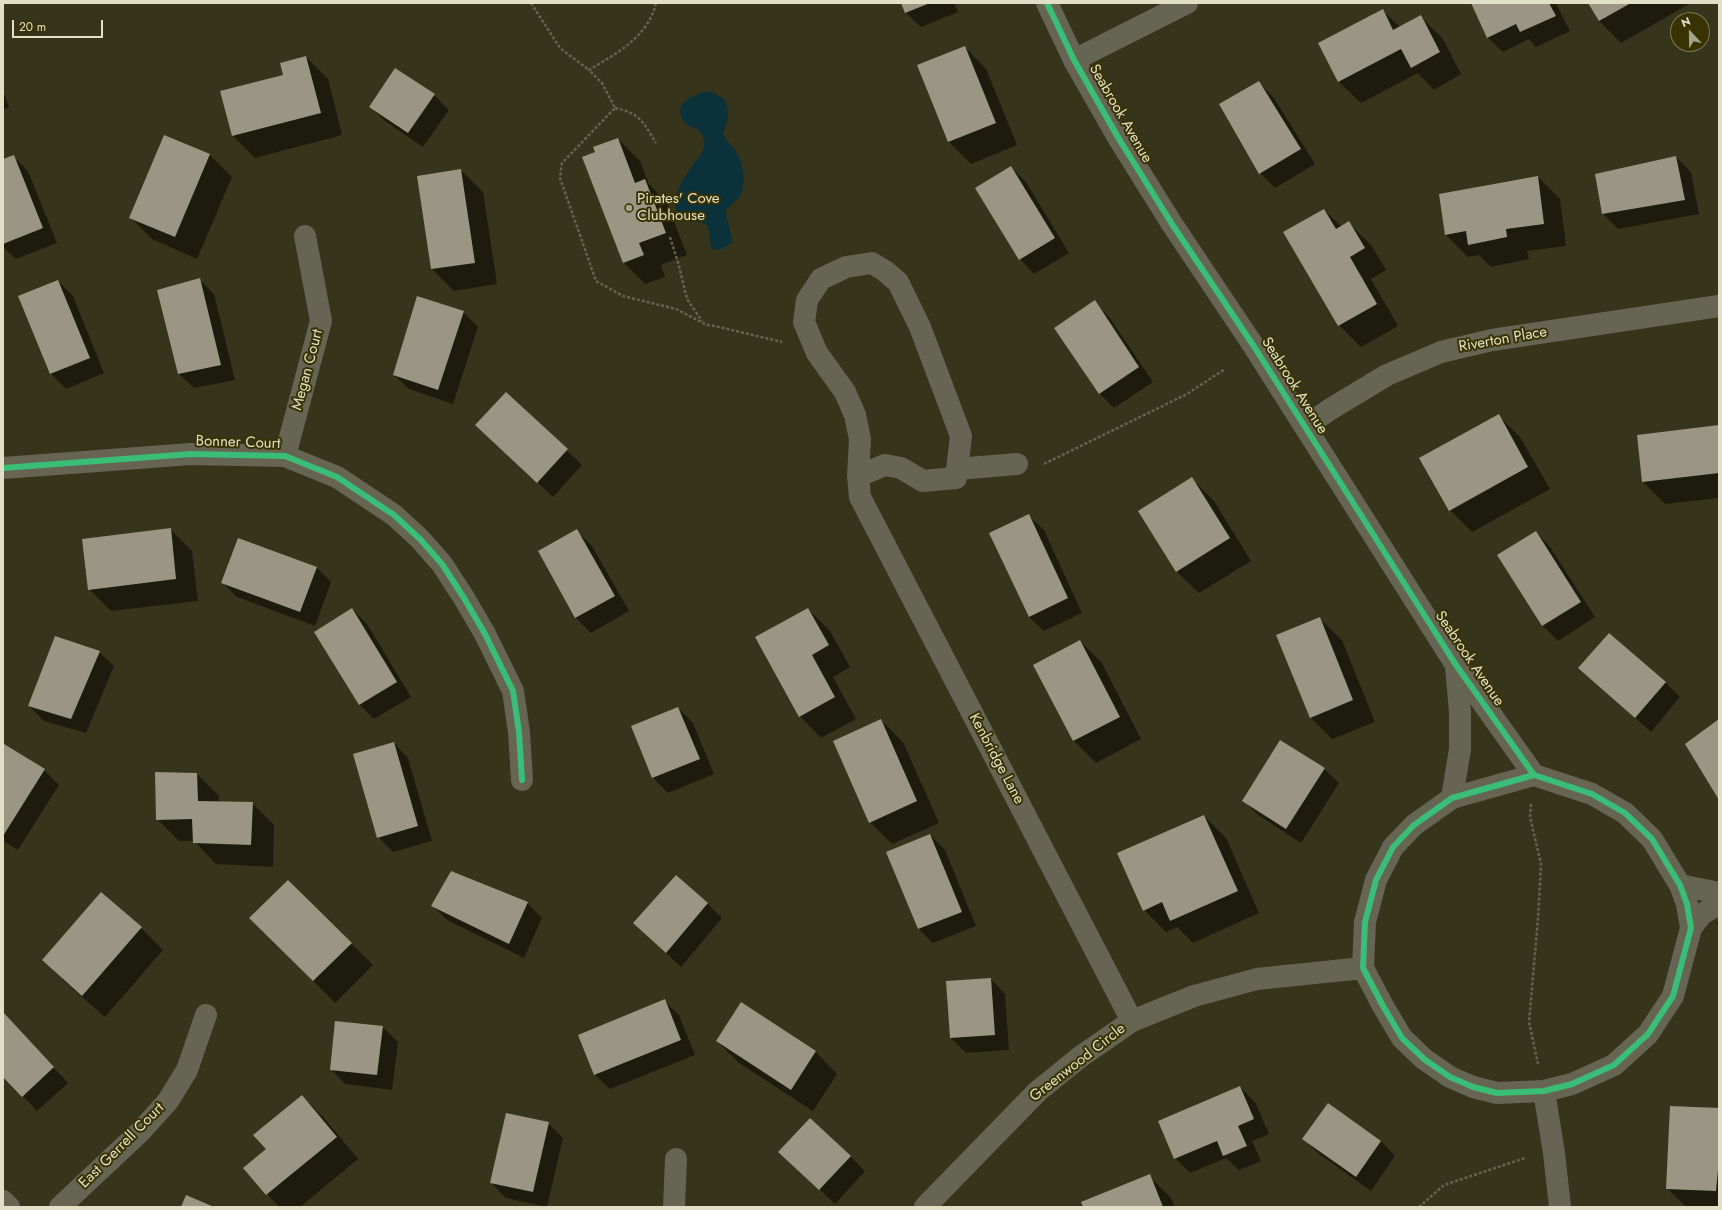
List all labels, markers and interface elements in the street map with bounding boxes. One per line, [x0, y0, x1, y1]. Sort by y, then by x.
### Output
scale bar [14, 12, 105, 38]
north arrow [1670, 12, 1710, 52]
text: N [1679, 13, 1693, 31]
text: 20 m [19, 18, 46, 36]
street label: Seabrook Avenue [1084, 62, 1156, 166]
place label: Pirates' Cove Clubhouse [637, 190, 720, 225]
marker: Pirates' Cove Clubhouse [624, 203, 634, 213]
street label: Riverton Place [1457, 323, 1549, 357]
street label: Megan Court [289, 328, 327, 412]
street label: Seabrook Avenue [1257, 334, 1331, 438]
street label: Bonner Court [195, 433, 281, 453]
street label: Seabrook Avenue [1431, 608, 1507, 710]
street label: Kenbridge Lane [965, 711, 1027, 807]
street label: Greenwood Circle [1027, 1020, 1129, 1106]
street label: East Gerrell Court [76, 1100, 168, 1192]

